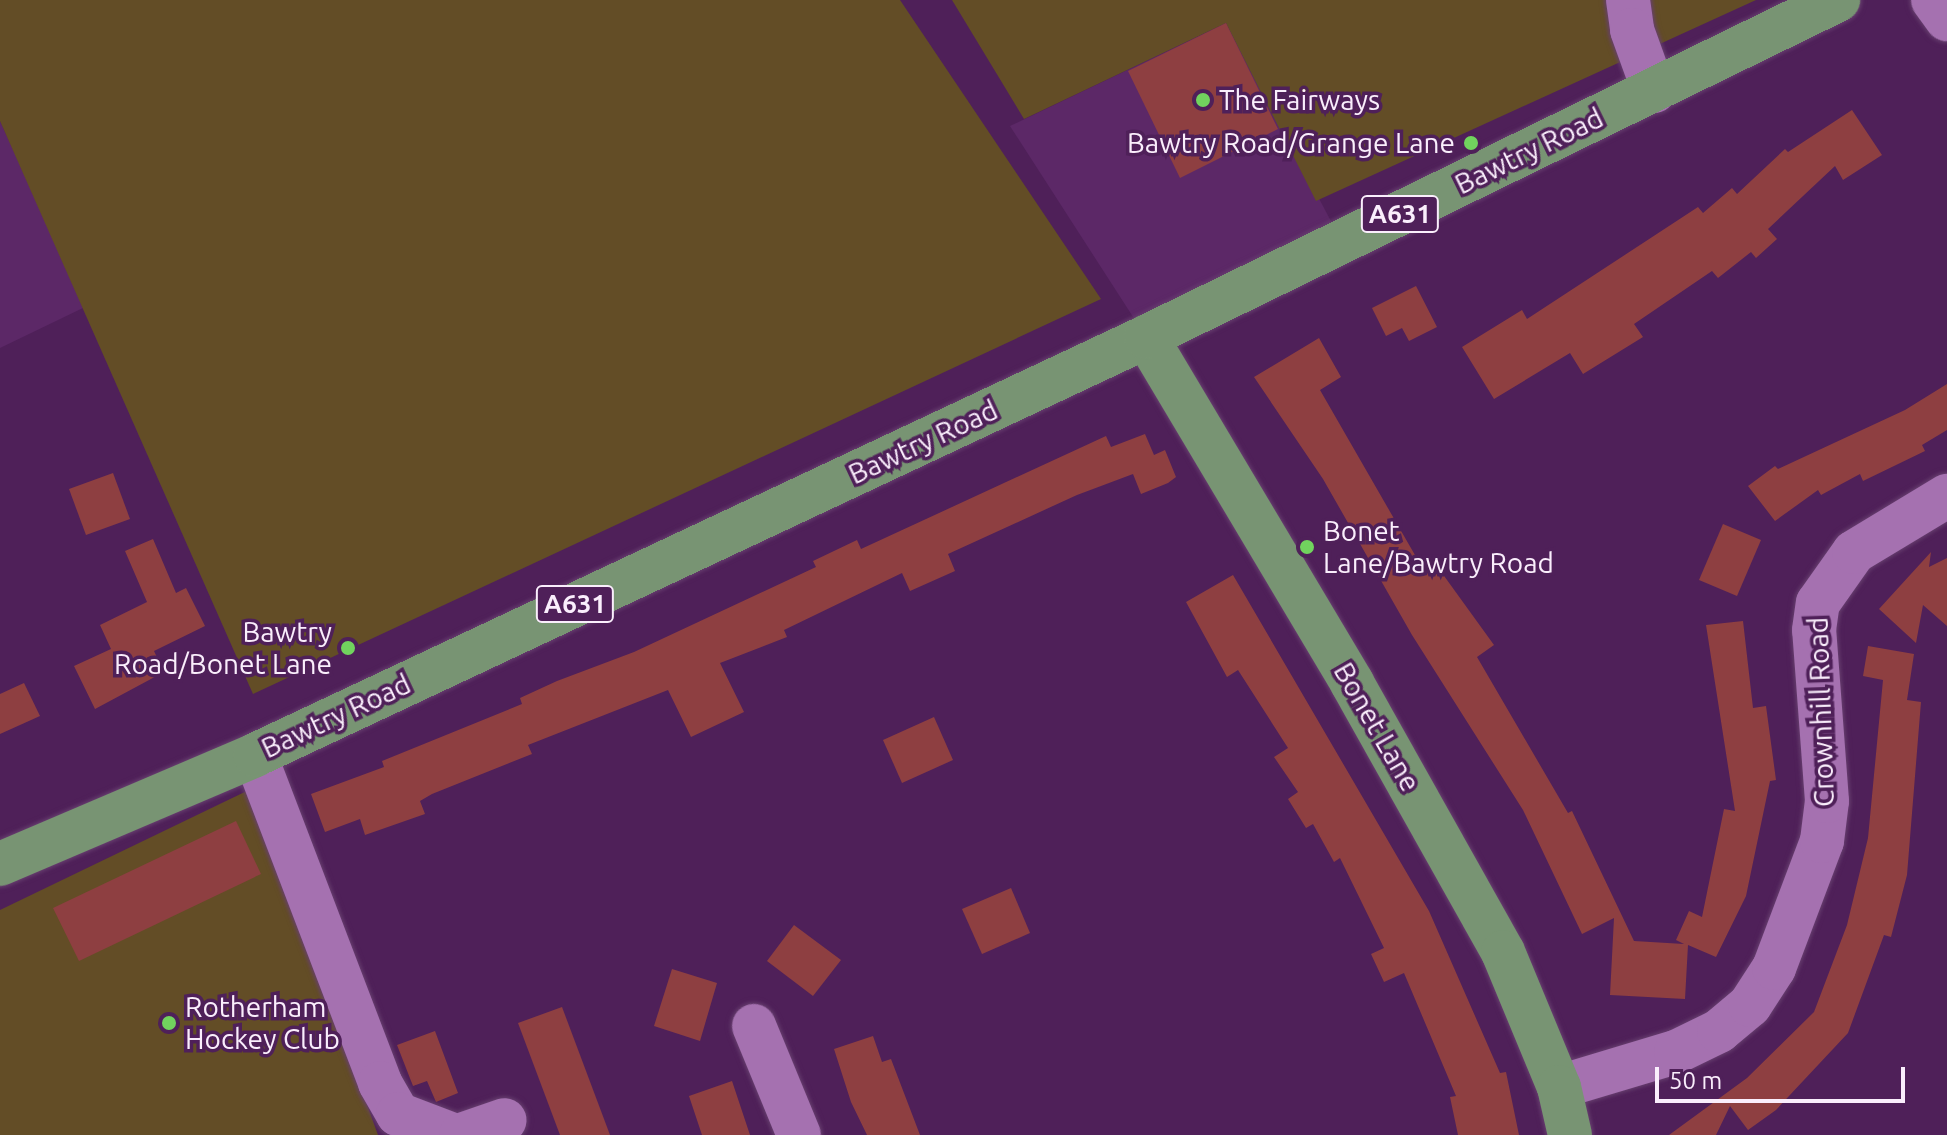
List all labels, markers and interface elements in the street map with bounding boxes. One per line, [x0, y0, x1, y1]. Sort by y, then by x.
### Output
place label: The Fairways [1219, 83, 1380, 117]
marker: The Fairways [1194, 91, 1212, 109]
street label: Bawtry Road [1449, 101, 1609, 201]
place label: Bawtry Road/Grange Lane [1127, 126, 1455, 160]
marker: Bawtry Road/Grange Lane [1462, 134, 1480, 152]
road number: A631 [1360, 192, 1440, 236]
street label: Bawtry Road [843, 393, 1003, 491]
place label: Bonet Lane/Bawtry Road [1323, 514, 1554, 580]
marker: Bonet Lane/Bawtry Road [1298, 538, 1316, 556]
road number: A631 [535, 582, 615, 626]
place label: Bawtry Road/Bonet Lane [114, 615, 332, 681]
street label: Crownhill Road [1801, 616, 1841, 808]
marker: Bawtry Road/Bonet Lane [339, 639, 357, 657]
street label: Bonet Lane [1327, 657, 1427, 797]
street label: Bawtry Road [256, 667, 416, 765]
place label: Rotherham Hockey Club [185, 990, 340, 1056]
marker: Rotherham Hockey Club [160, 1014, 178, 1032]
scale bar [1659, 1051, 1909, 1101]
text: 50 m [1669, 1067, 1722, 1094]

